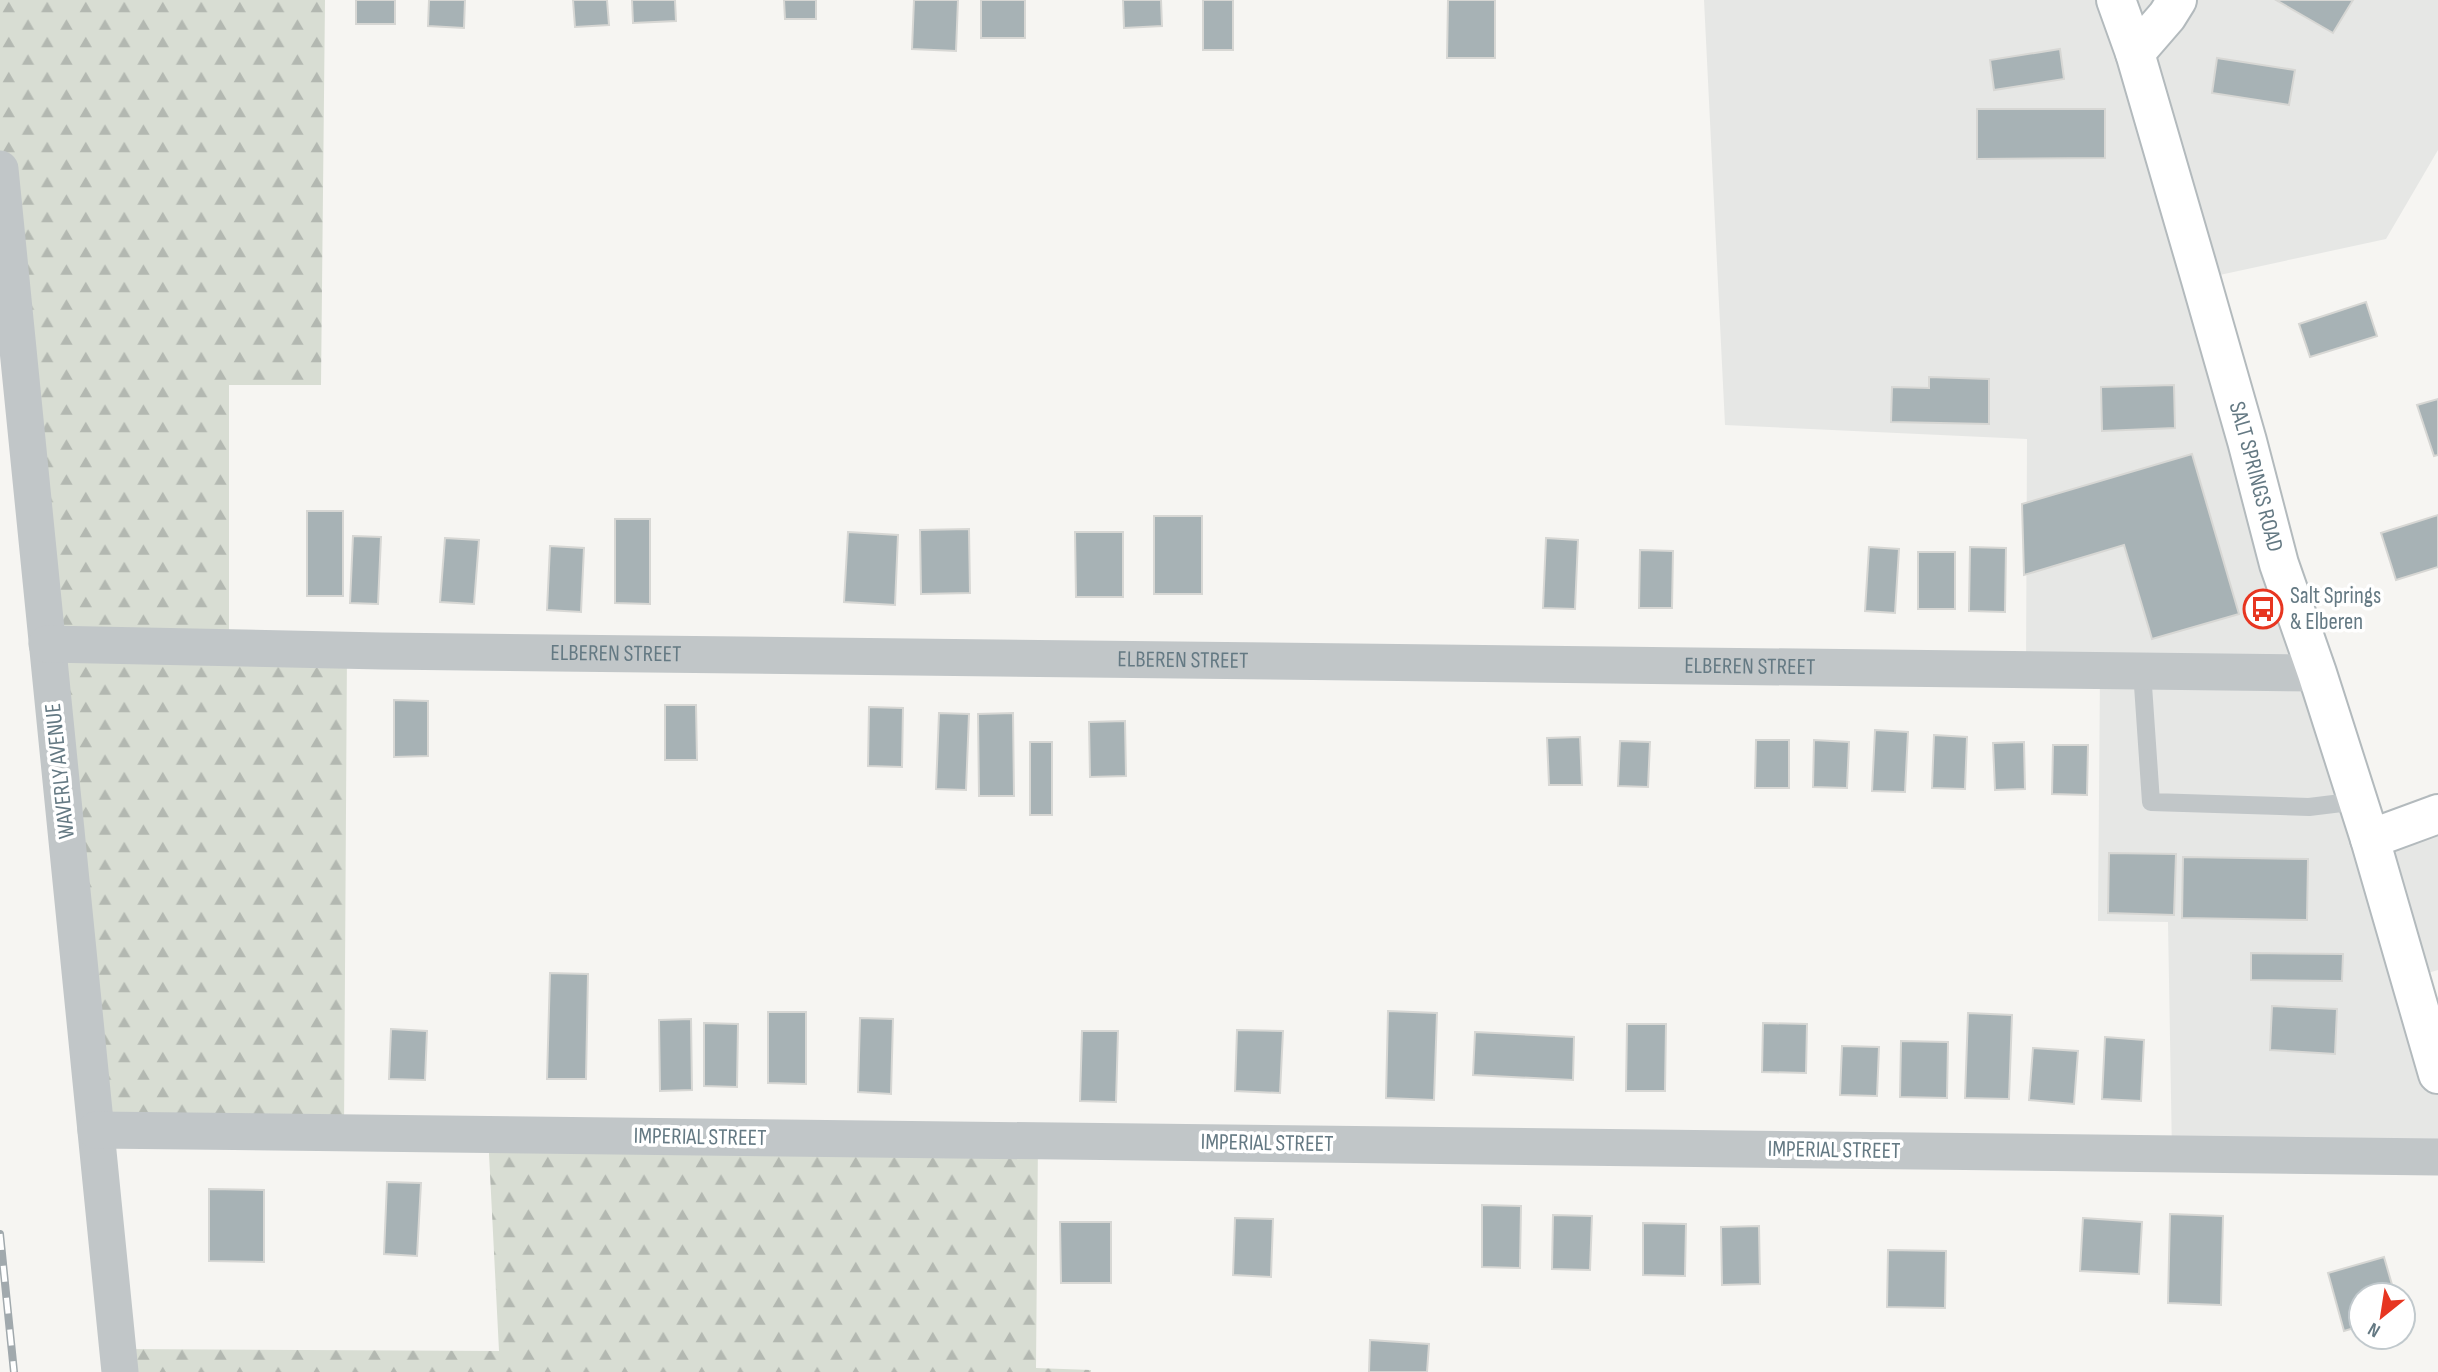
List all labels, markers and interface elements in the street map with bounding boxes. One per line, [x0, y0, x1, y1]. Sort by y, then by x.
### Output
street label: SALT SPRINGS ROAD [2222, 398, 2289, 555]
place label: Salt Springs & Elberen [2290, 582, 2381, 636]
bus stop icon: Salt Springs & Elberen [2242, 588, 2284, 630]
street label: ELBEREN STREET [550, 639, 682, 668]
street label: ELBEREN STREET [1117, 645, 1249, 675]
street label: ELBEREN STREET [1684, 652, 1816, 681]
street label: WAVERLY AVENUE [39, 702, 81, 840]
street label: IMPERIAL STREET [633, 1122, 767, 1152]
street label: IMPERIAL STREET [1200, 1128, 1334, 1158]
street label: IMPERIAL STREET [1767, 1135, 1901, 1165]
north arrow [2347, 1281, 2417, 1351]
text: N [2364, 1317, 2384, 1342]

